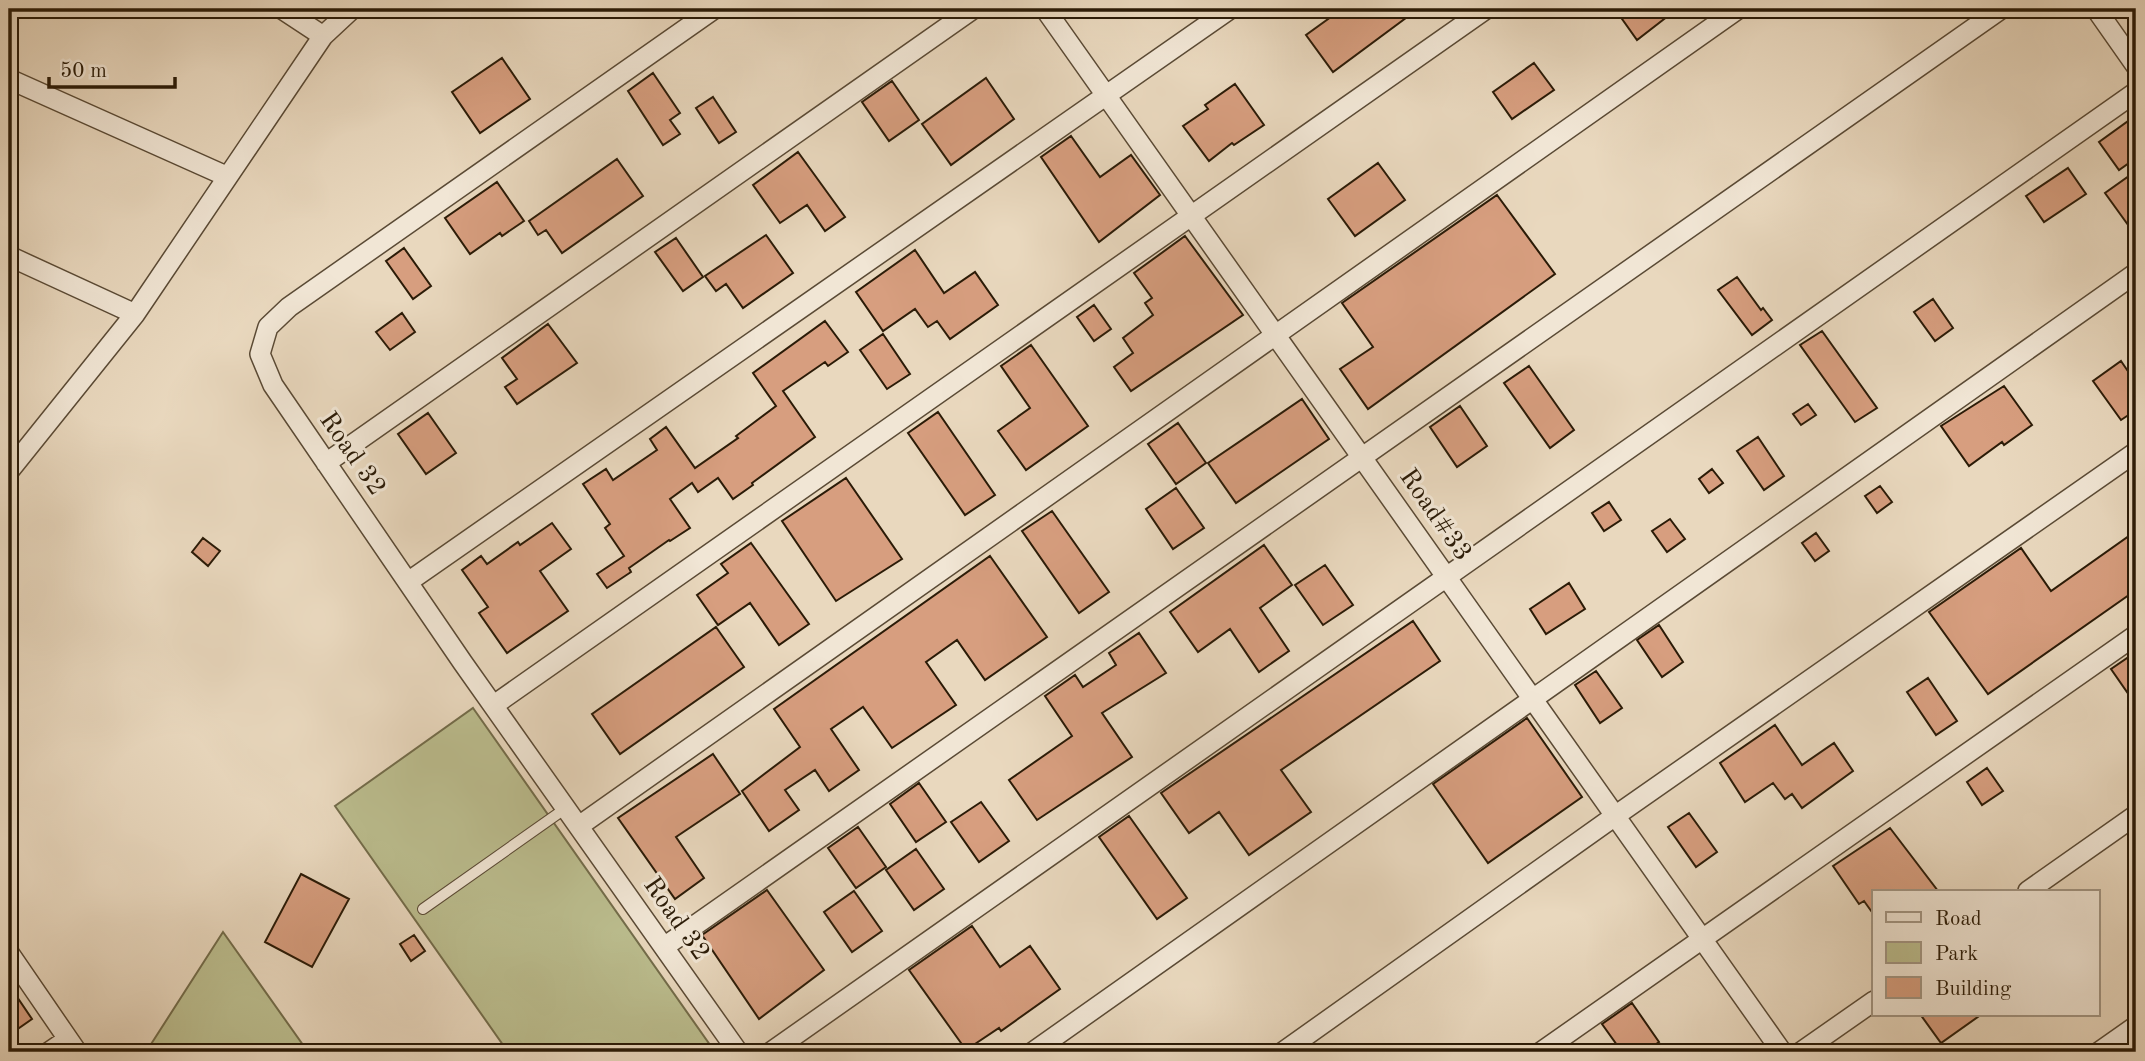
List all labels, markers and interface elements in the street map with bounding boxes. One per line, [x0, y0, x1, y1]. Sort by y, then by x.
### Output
scale bar [49, 46, 175, 90]
text: 50 m [60, 61, 107, 82]
street label: Road 32 [314, 407, 390, 501]
street label: Road#33 [1394, 464, 1476, 566]
street label: Road 32 [638, 872, 714, 966]
legend [1872, 890, 2100, 1016]
text: Road [1935, 909, 1982, 930]
text: Park [1935, 944, 1978, 965]
text: Building [1935, 979, 2012, 1000]

